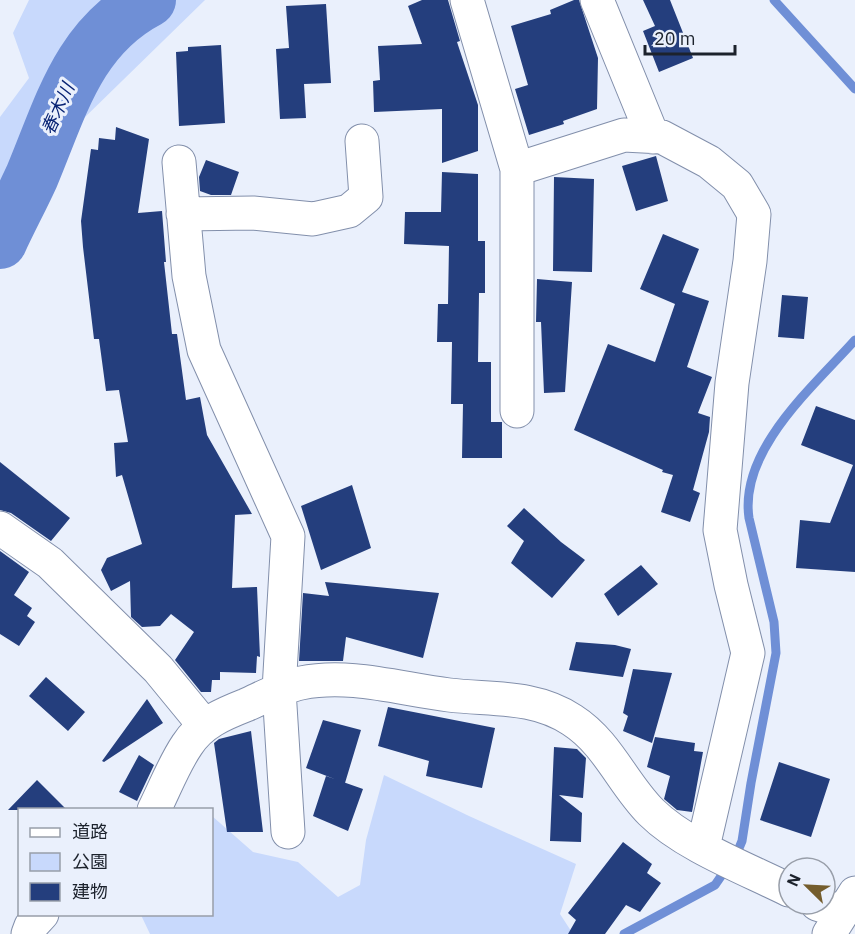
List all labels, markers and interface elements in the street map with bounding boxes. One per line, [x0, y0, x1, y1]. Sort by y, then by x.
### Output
scale bar [645, 18, 735, 56]
text: 20 m [654, 27, 696, 50]
water label: 春木川 [36, 78, 80, 138]
legend [18, 808, 213, 916]
text: 道路 [72, 820, 108, 843]
text: 公園 [72, 850, 108, 873]
north arrow [777, 856, 837, 916]
text: N [782, 871, 805, 889]
text: 建物 [72, 880, 108, 903]

